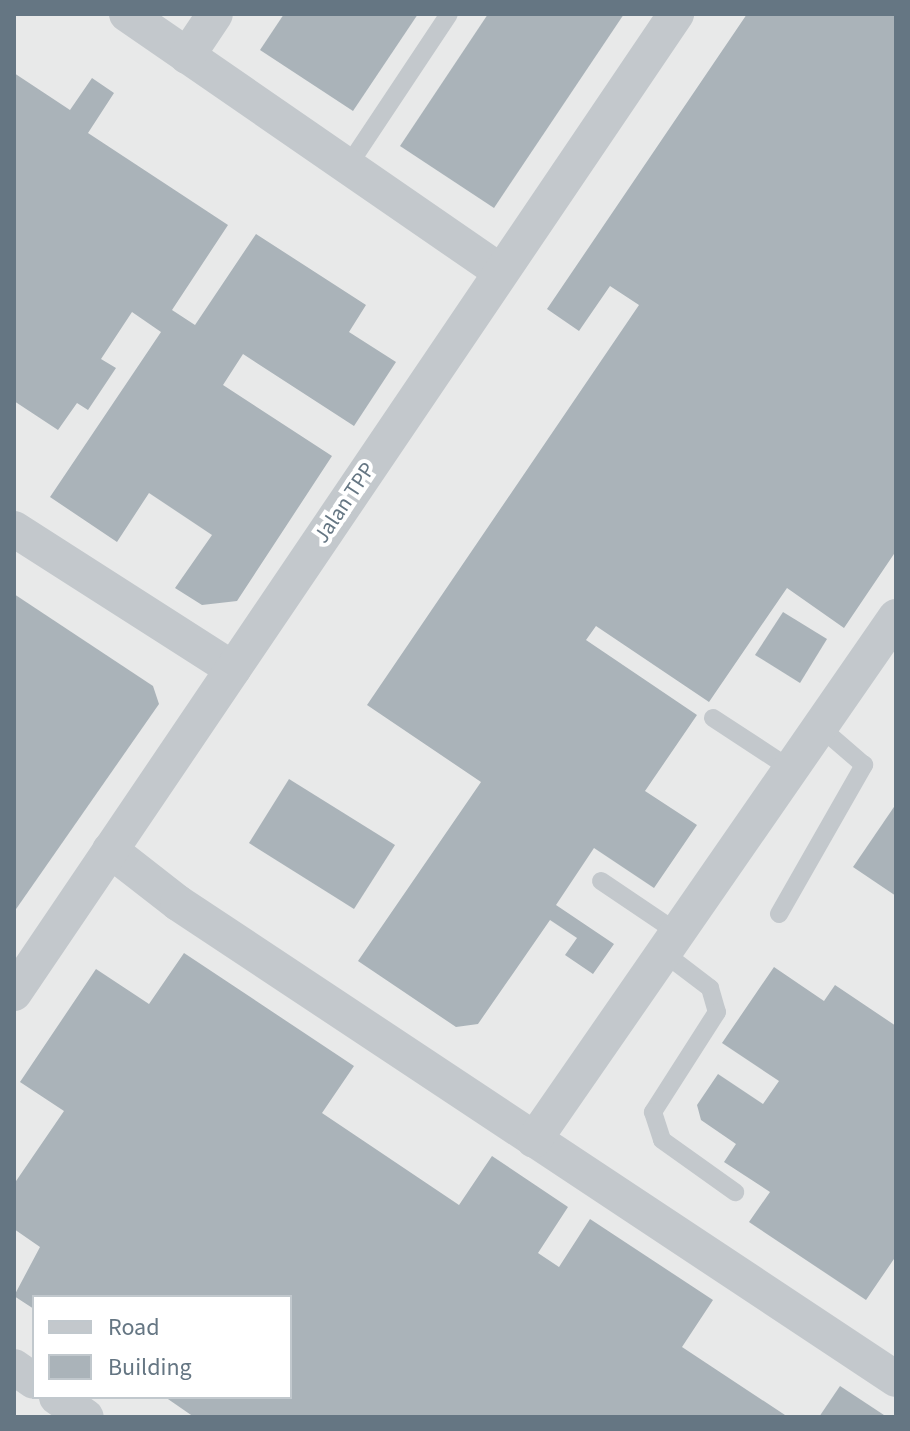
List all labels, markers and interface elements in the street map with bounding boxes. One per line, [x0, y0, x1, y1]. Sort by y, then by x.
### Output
street label: Jalan TPP [308, 458, 382, 548]
legend [32, 1295, 292, 1399]
text: Road [108, 1310, 160, 1345]
text: Building [108, 1350, 192, 1385]

